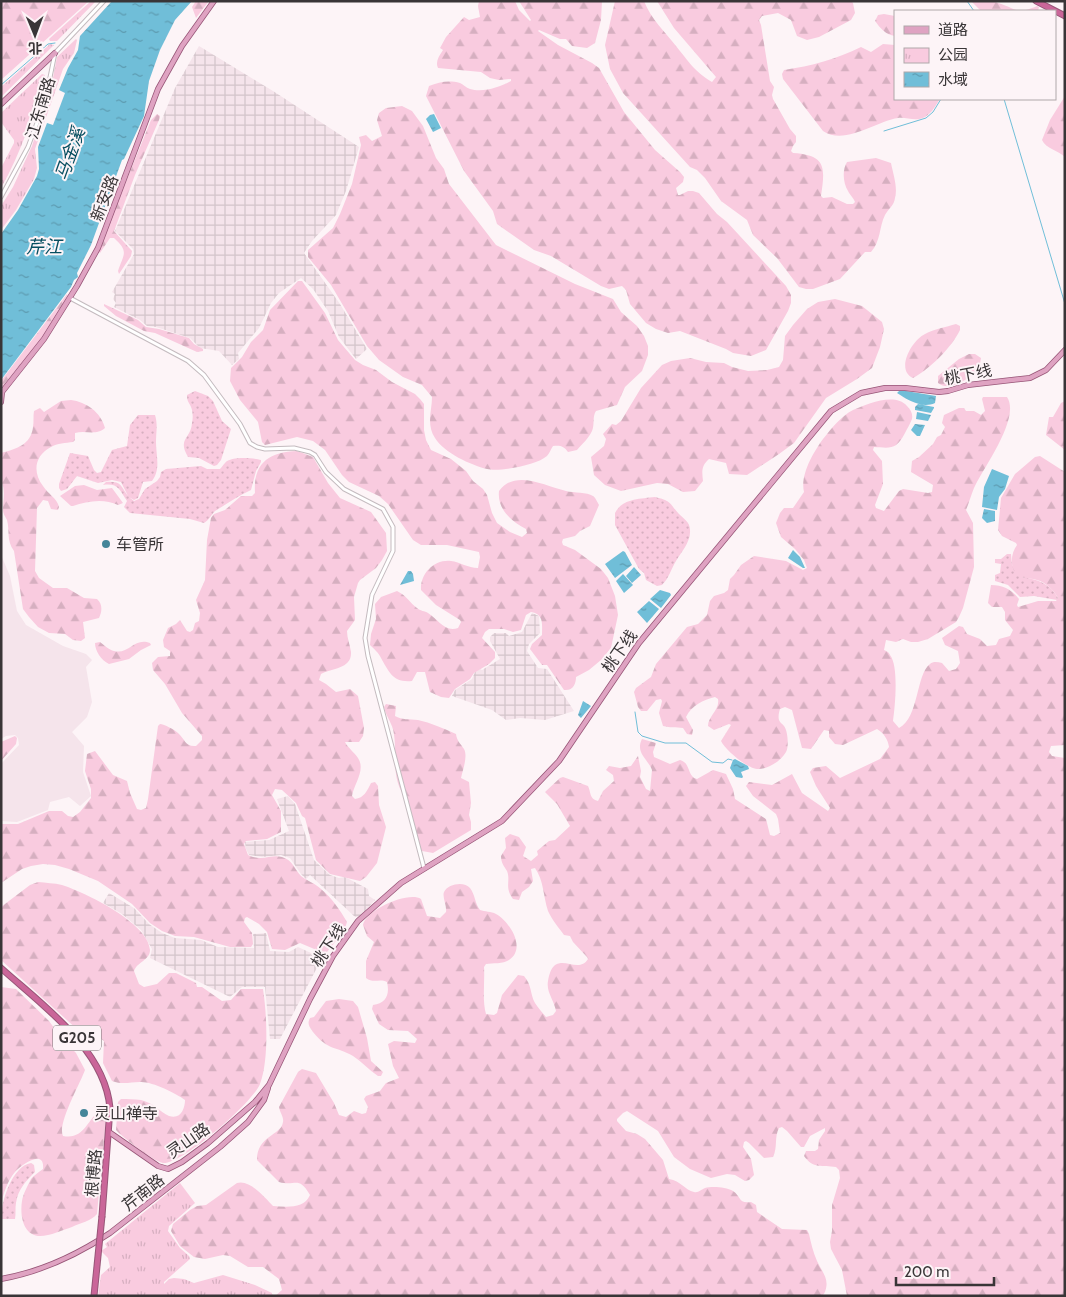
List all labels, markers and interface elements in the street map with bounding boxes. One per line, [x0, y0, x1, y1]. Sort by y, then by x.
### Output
north arrow [10, 10, 60, 60]
legend [894, 10, 1056, 100]
text: 道路 [938, 21, 968, 39]
text: 北 [28, 39, 42, 57]
text: 公园 [938, 46, 968, 64]
text: 水域 [938, 71, 968, 89]
street label: 江东南路 [22, 75, 59, 142]
water label: 马金溪 [50, 123, 90, 183]
street label: 新安路 [87, 172, 122, 224]
water label: 芹江 [26, 236, 64, 258]
street label: 桃下线 [943, 361, 993, 388]
place label: 车管所 [116, 535, 164, 554]
marker: 车管所 [100, 538, 112, 550]
street label: 桃下线 [598, 626, 641, 676]
street label: 桃下线 [307, 920, 349, 971]
road number: G205 [53, 1026, 101, 1050]
place label: 灵山禅寺 [94, 1104, 158, 1123]
marker: 灵山禅寺 [78, 1107, 90, 1119]
street label: 灵山路 [163, 1119, 213, 1162]
street label: 根博路 [82, 1148, 105, 1198]
street label: 芹南路 [119, 1170, 168, 1215]
scale bar [896, 1254, 994, 1286]
text: 200 m [904, 1263, 949, 1281]

